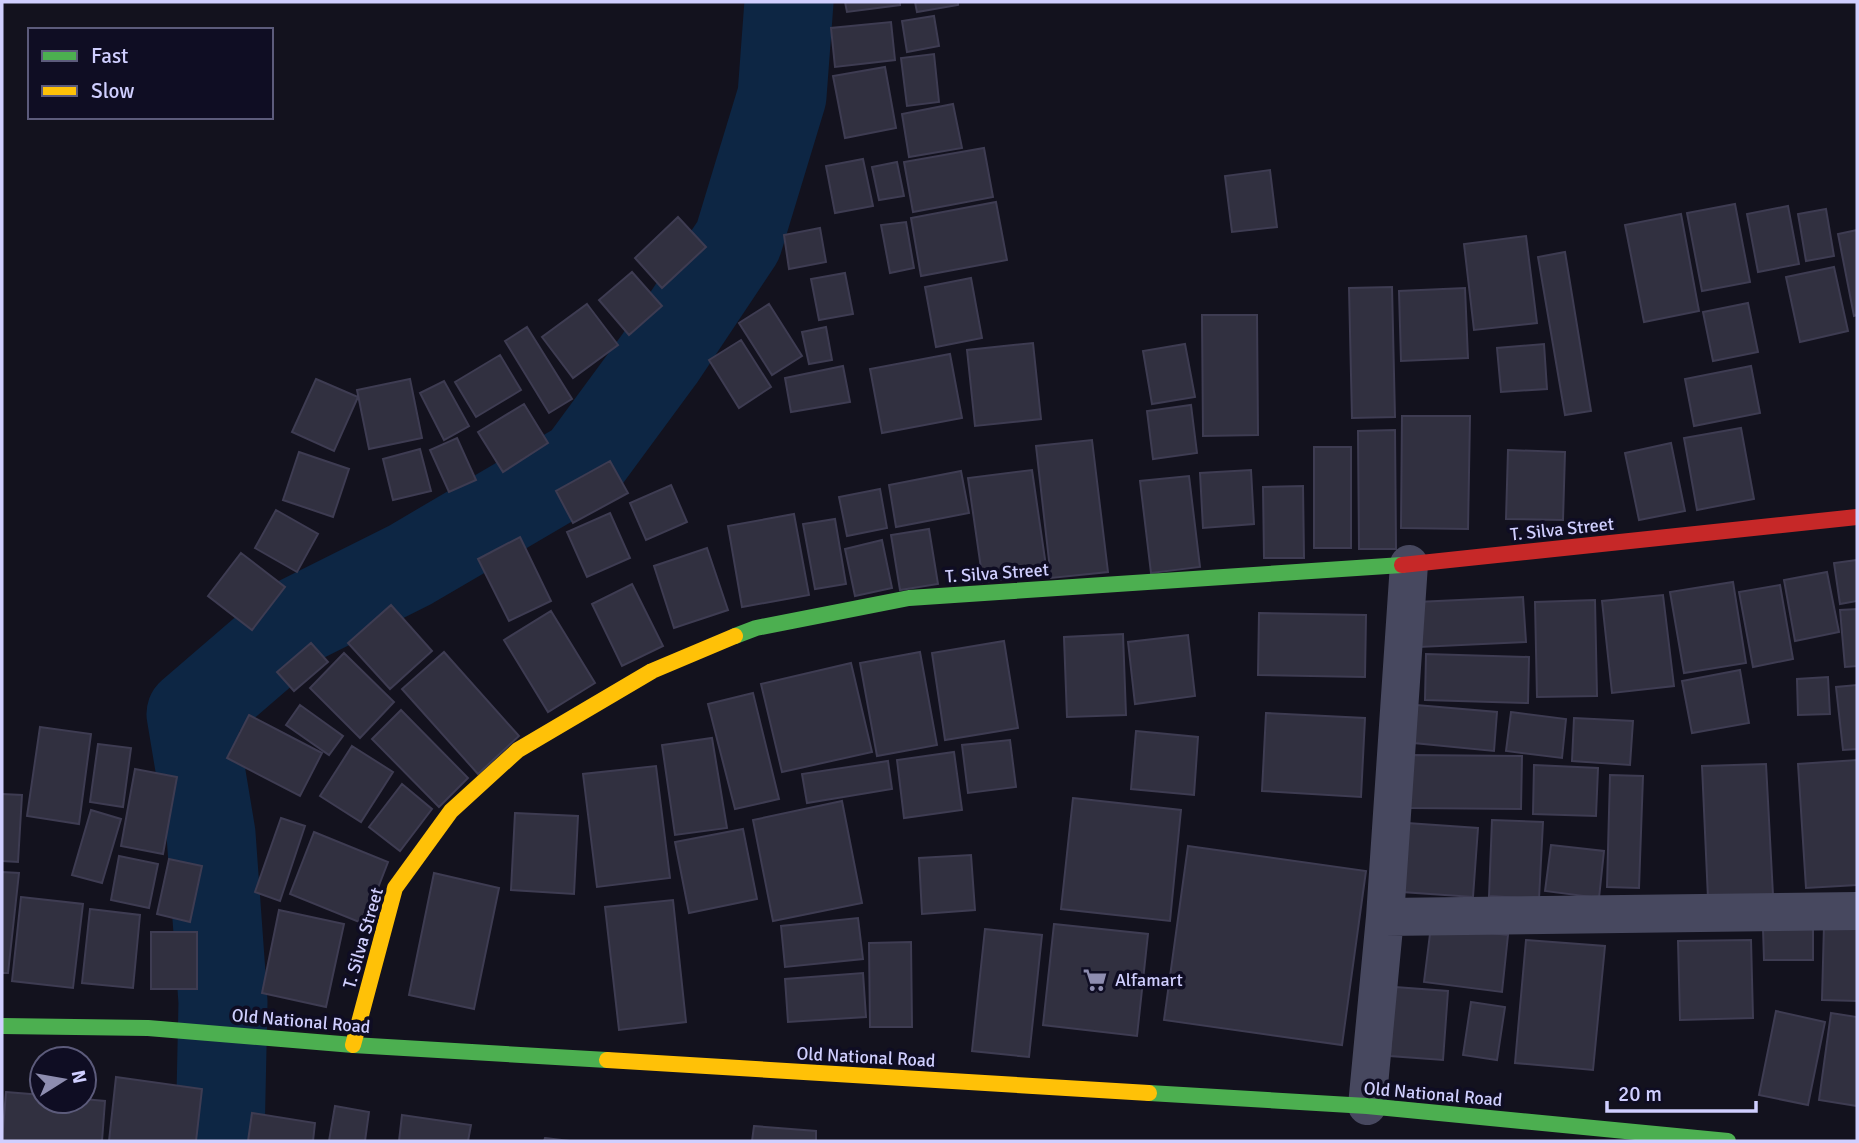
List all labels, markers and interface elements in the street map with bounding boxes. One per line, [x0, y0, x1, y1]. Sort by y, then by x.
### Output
legend [28, 28, 273, 119]
text: Fast [91, 43, 128, 69]
text: Slow [91, 78, 135, 104]
street label: T. Silva Street [1509, 513, 1615, 545]
street label: T. Silva Street [944, 558, 1050, 588]
street label: T. Silva Street [338, 885, 388, 991]
supermarket icon: Alfamart [1081, 966, 1109, 994]
place label: Alfamart [1115, 969, 1183, 991]
street label: Old National Road [231, 1004, 371, 1038]
street label: Old National Road [796, 1042, 936, 1072]
north arrow [28, 1045, 98, 1115]
text: N [66, 1068, 92, 1086]
scale bar [1607, 1070, 1756, 1114]
street label: Old National Road [1363, 1077, 1503, 1111]
text: 20 m [1618, 1081, 1662, 1107]

